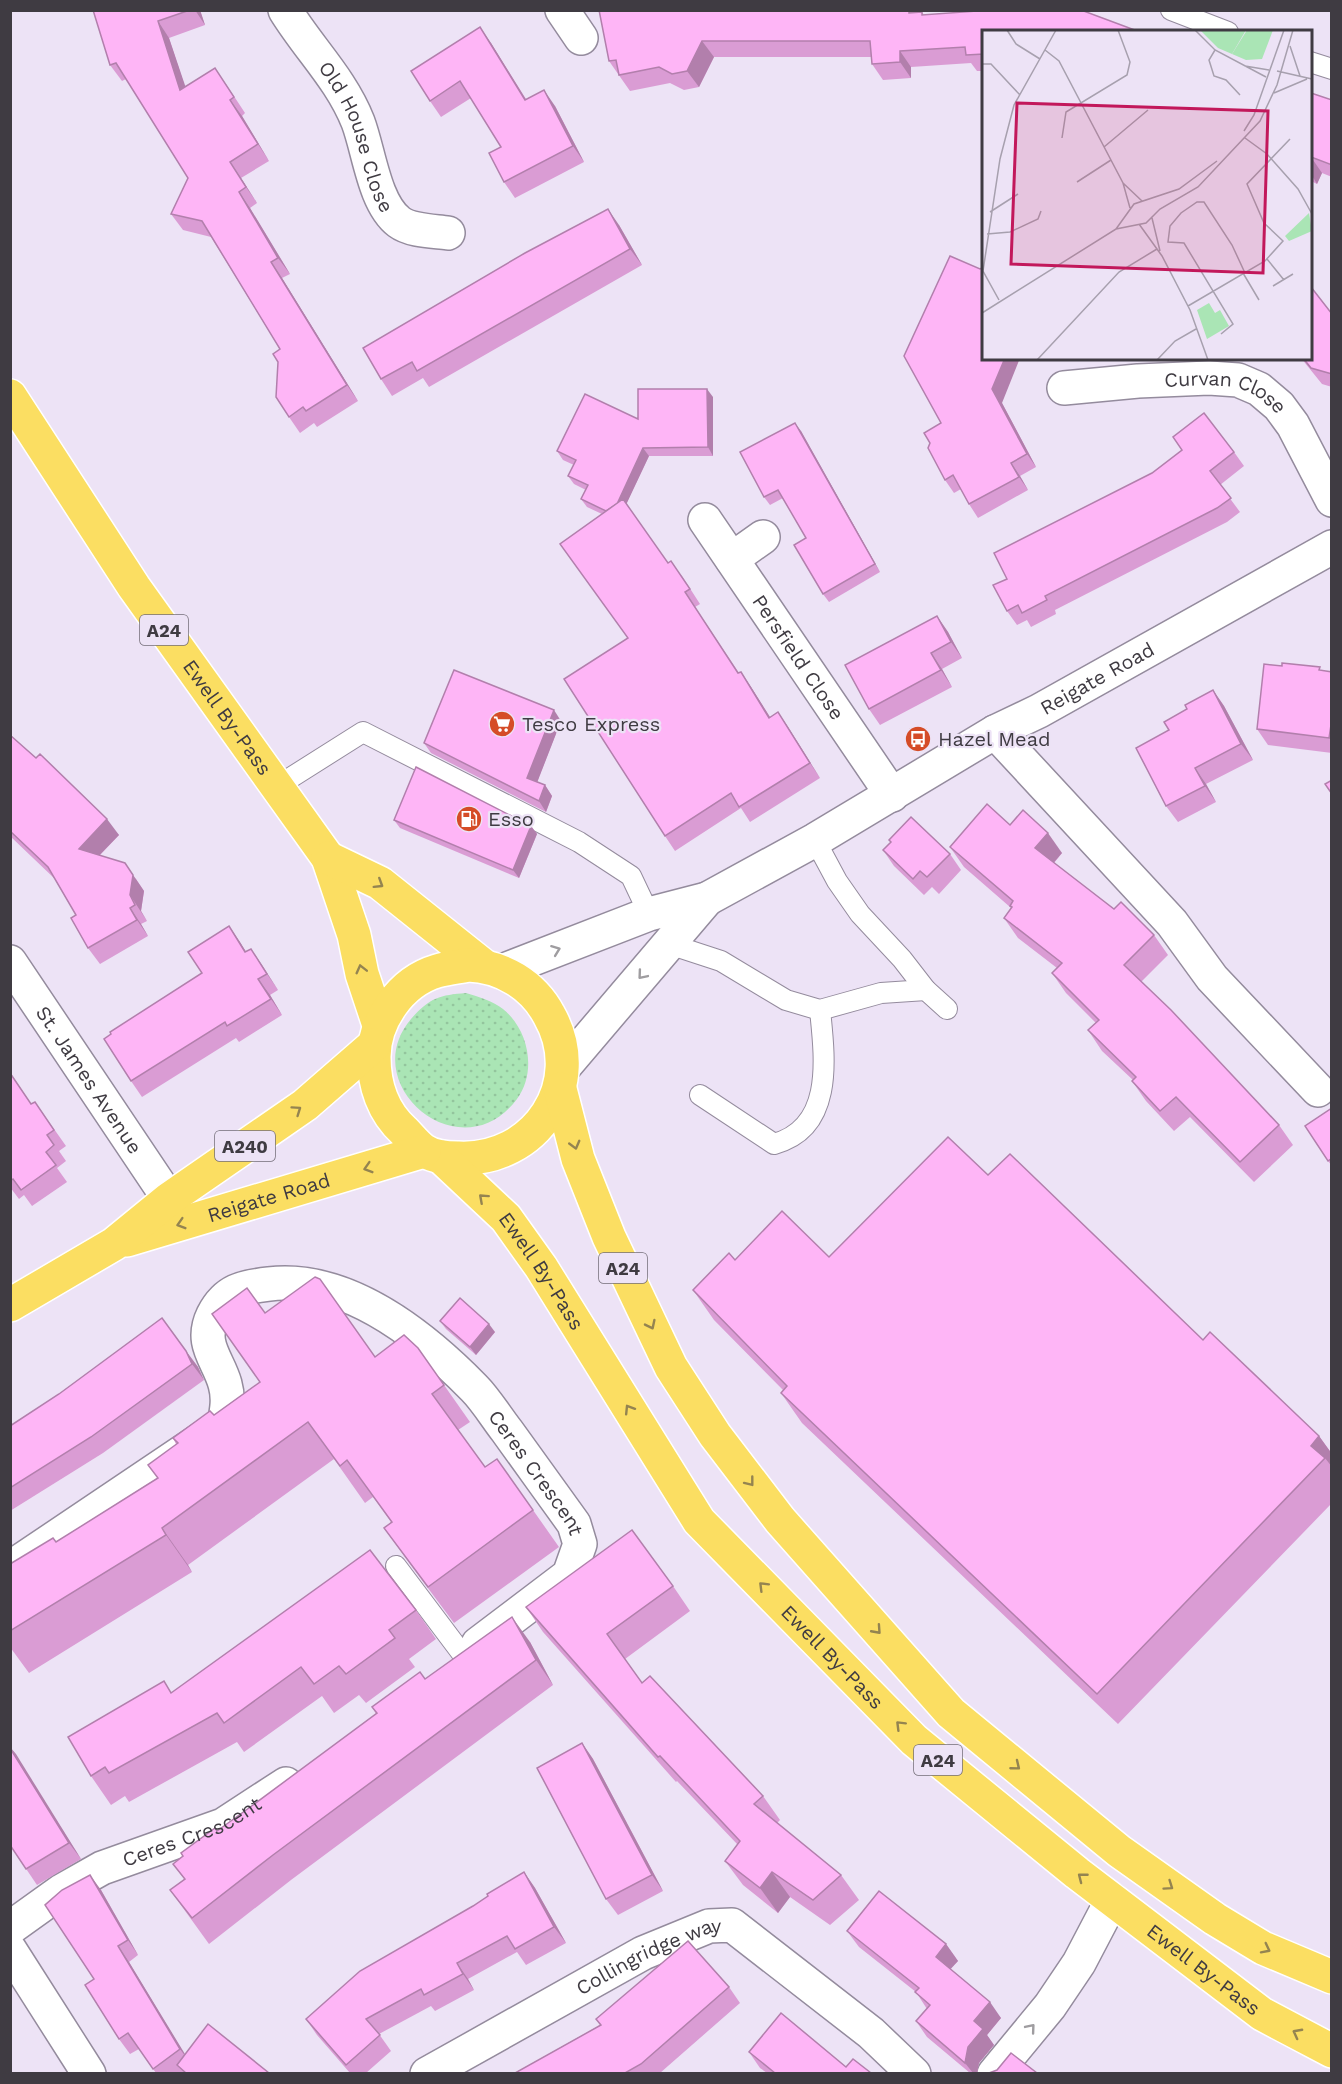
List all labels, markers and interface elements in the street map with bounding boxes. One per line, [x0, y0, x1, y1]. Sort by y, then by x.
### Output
inset map [982, 30, 1312, 360]
street label: Old House Close [314, 56, 399, 217]
street label: Curvan Close [1164, 366, 1292, 418]
street label: Persfield Close [747, 590, 849, 724]
road number: A24 [140, 615, 188, 645]
street label: Reigate Road [1036, 637, 1158, 720]
street label: Ewell By-Pass [178, 655, 277, 780]
supermarket icon: Tesco Express [487, 709, 517, 739]
place label: Tesco Express [522, 712, 660, 736]
bus stop icon: Hazel Mead [903, 724, 933, 754]
place label: Hazel Mead [938, 727, 1051, 751]
fuel station icon: Esso [454, 804, 484, 834]
place label: Esso [488, 807, 534, 831]
one-way arrow [373, 877, 384, 888]
one-way arrow [550, 945, 561, 957]
one-way arrow [356, 964, 369, 974]
one-way arrow [638, 968, 649, 979]
street label: St. James Avenue [31, 1001, 147, 1159]
one-way arrow [290, 1106, 301, 1117]
road number: A240 [215, 1131, 275, 1161]
one-way arrow [568, 1140, 580, 1150]
one-way arrow [363, 1161, 374, 1173]
street label: Reigate Road [204, 1168, 333, 1227]
one-way arrow [479, 1194, 490, 1205]
street label: Ewell By-Pass [494, 1208, 589, 1334]
one-way arrow [176, 1217, 187, 1229]
road number: A24 [599, 1253, 647, 1283]
one-way arrow [643, 1318, 655, 1329]
street label: Ceres Crescent [483, 1405, 589, 1539]
one-way arrow [625, 1405, 636, 1416]
one-way arrow [743, 1475, 754, 1486]
one-way arrow [759, 1583, 770, 1593]
street label: Ewell By-Pass [776, 1600, 889, 1714]
one-way arrow [870, 1623, 881, 1633]
one-way arrow [896, 1722, 907, 1733]
road number: A24 [914, 1745, 962, 1775]
one-way arrow [1009, 1759, 1020, 1770]
street label: Ceres Crescent [119, 1791, 266, 1872]
one-way arrow [1078, 1873, 1089, 1884]
one-way arrow [1162, 1879, 1173, 1890]
street label: Collingridge way [572, 1913, 723, 2000]
street label: Ewell By-Pass [1142, 1919, 1265, 2020]
one-way arrow [1259, 1942, 1270, 1953]
one-way arrow [1024, 2024, 1035, 2035]
one-way arrow [1292, 2029, 1303, 2040]

